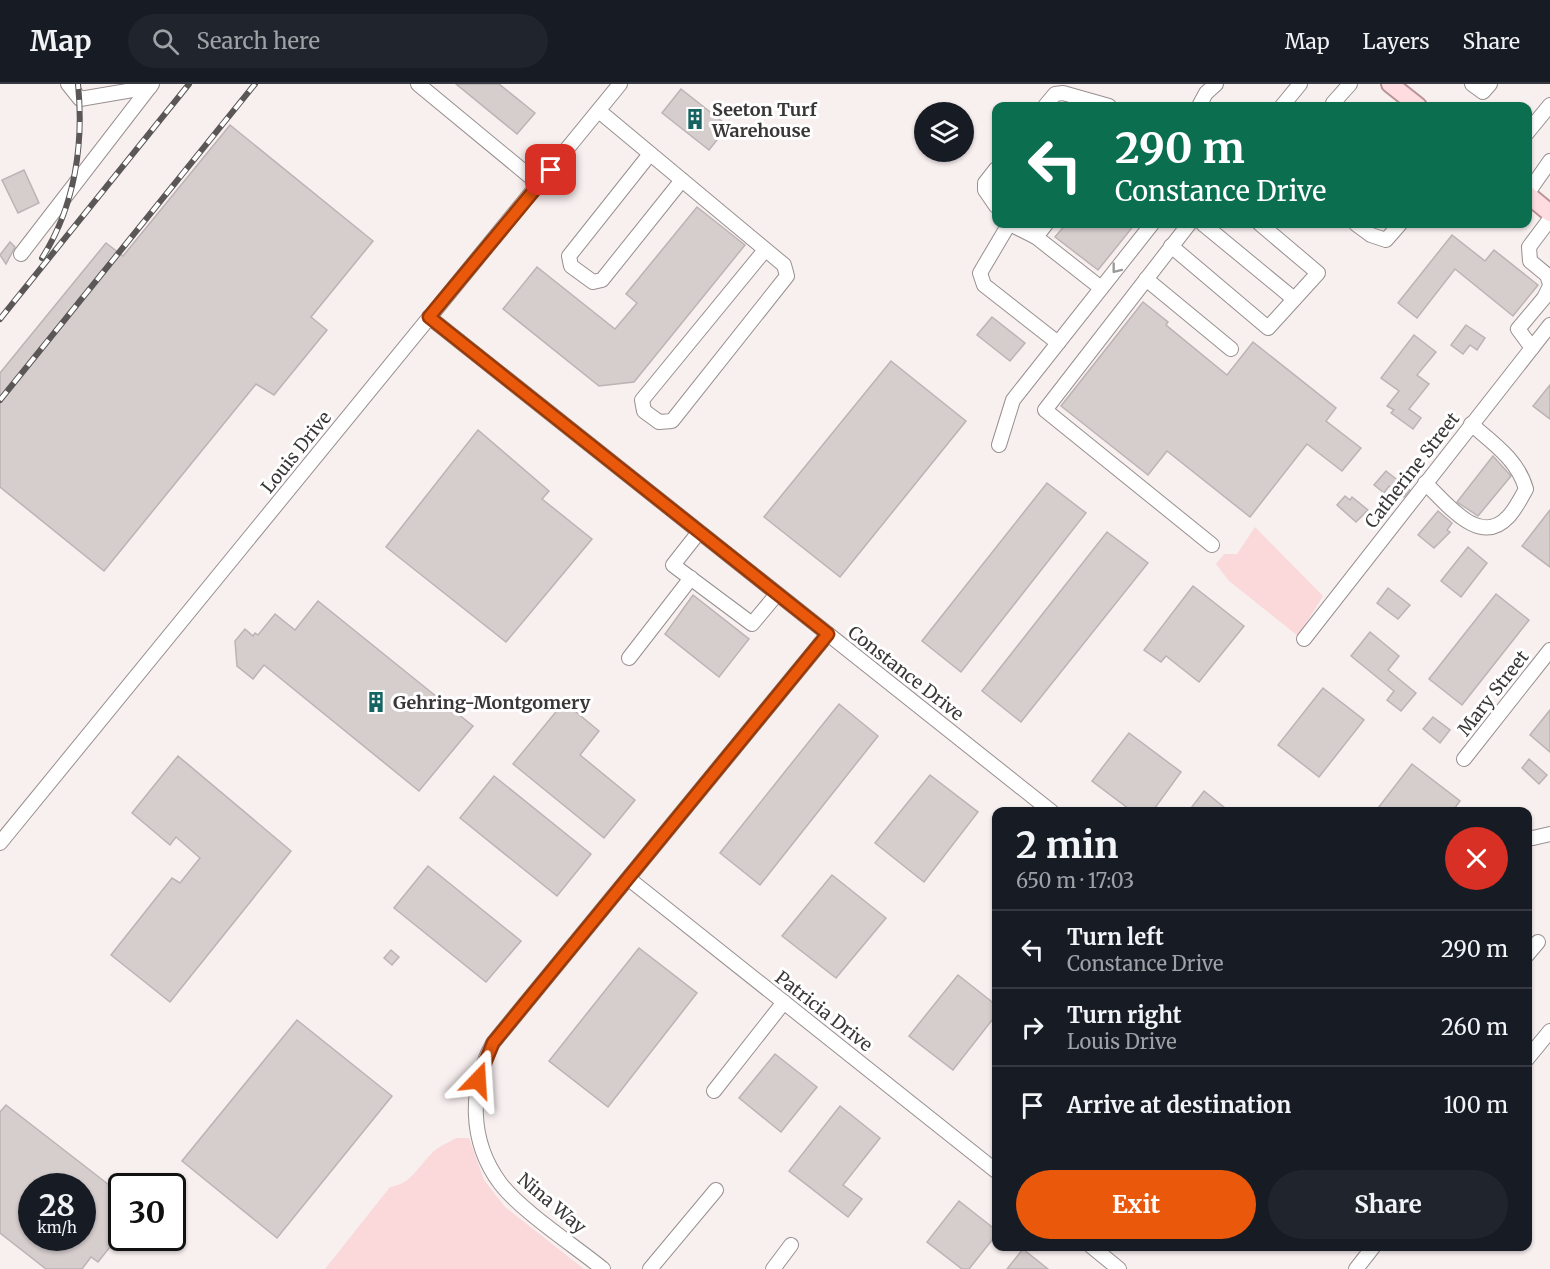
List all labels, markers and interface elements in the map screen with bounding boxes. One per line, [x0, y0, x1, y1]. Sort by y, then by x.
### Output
search box [128, 14, 548, 68]
text: Map [30, 23, 92, 59]
icon: search [149, 25, 182, 58]
text: Search here [197, 27, 320, 55]
text: Map [1285, 28, 1330, 55]
text: Layers [1363, 28, 1430, 55]
text: Share [1463, 28, 1520, 55]
place label: Seeton Turf Warehouse [711, 98, 818, 142]
map controls [914, 102, 974, 162]
button: layers [914, 102, 974, 162]
building icon: Seeton Turf Warehouse [683, 107, 707, 131]
text: 290 m [1115, 122, 1245, 174]
icon: left [1016, 126, 1094, 204]
pin [525, 144, 576, 195]
icon: arrive [534, 153, 567, 186]
text: Constance Drive [1115, 174, 1326, 208]
one-way arrow [1113, 263, 1124, 274]
street label: Louis Drive [256, 406, 336, 498]
street label: Catherine Street [1360, 408, 1464, 532]
street label: Constance Drive [843, 621, 969, 725]
street label: Mary Street [1453, 646, 1533, 740]
building icon: Gehring-Montgomery [364, 690, 388, 714]
place label: Gehring-Montgomery [393, 691, 591, 714]
text: 2 min [1016, 823, 1119, 868]
button: close [1445, 827, 1508, 890]
text: 650 m · 17:03 [1016, 868, 1134, 893]
text: Turn left [1067, 923, 1164, 951]
icon: left [1016, 933, 1049, 966]
text: 290 m [1441, 935, 1508, 963]
text: Constance Drive [1067, 951, 1224, 976]
street label: Patricia Drive [771, 966, 877, 1056]
text: Turn right [1067, 1001, 1181, 1029]
icon: right [1016, 1011, 1049, 1044]
text: 260 m [1441, 1013, 1508, 1041]
text: Louis Drive [1067, 1029, 1177, 1054]
position arrow [446, 1048, 510, 1112]
icon: arrive [1016, 1089, 1049, 1122]
text: Arrive at destination [1067, 1091, 1291, 1119]
text: 100 m [1443, 1091, 1508, 1119]
street label: Nina Way [513, 1168, 591, 1239]
button: Exit [1016, 1170, 1256, 1239]
button: Share [1268, 1170, 1508, 1239]
speed limit sign: 30 [108, 1173, 186, 1251]
text: 28 [39, 1186, 75, 1224]
text: km/h [37, 1218, 77, 1237]

